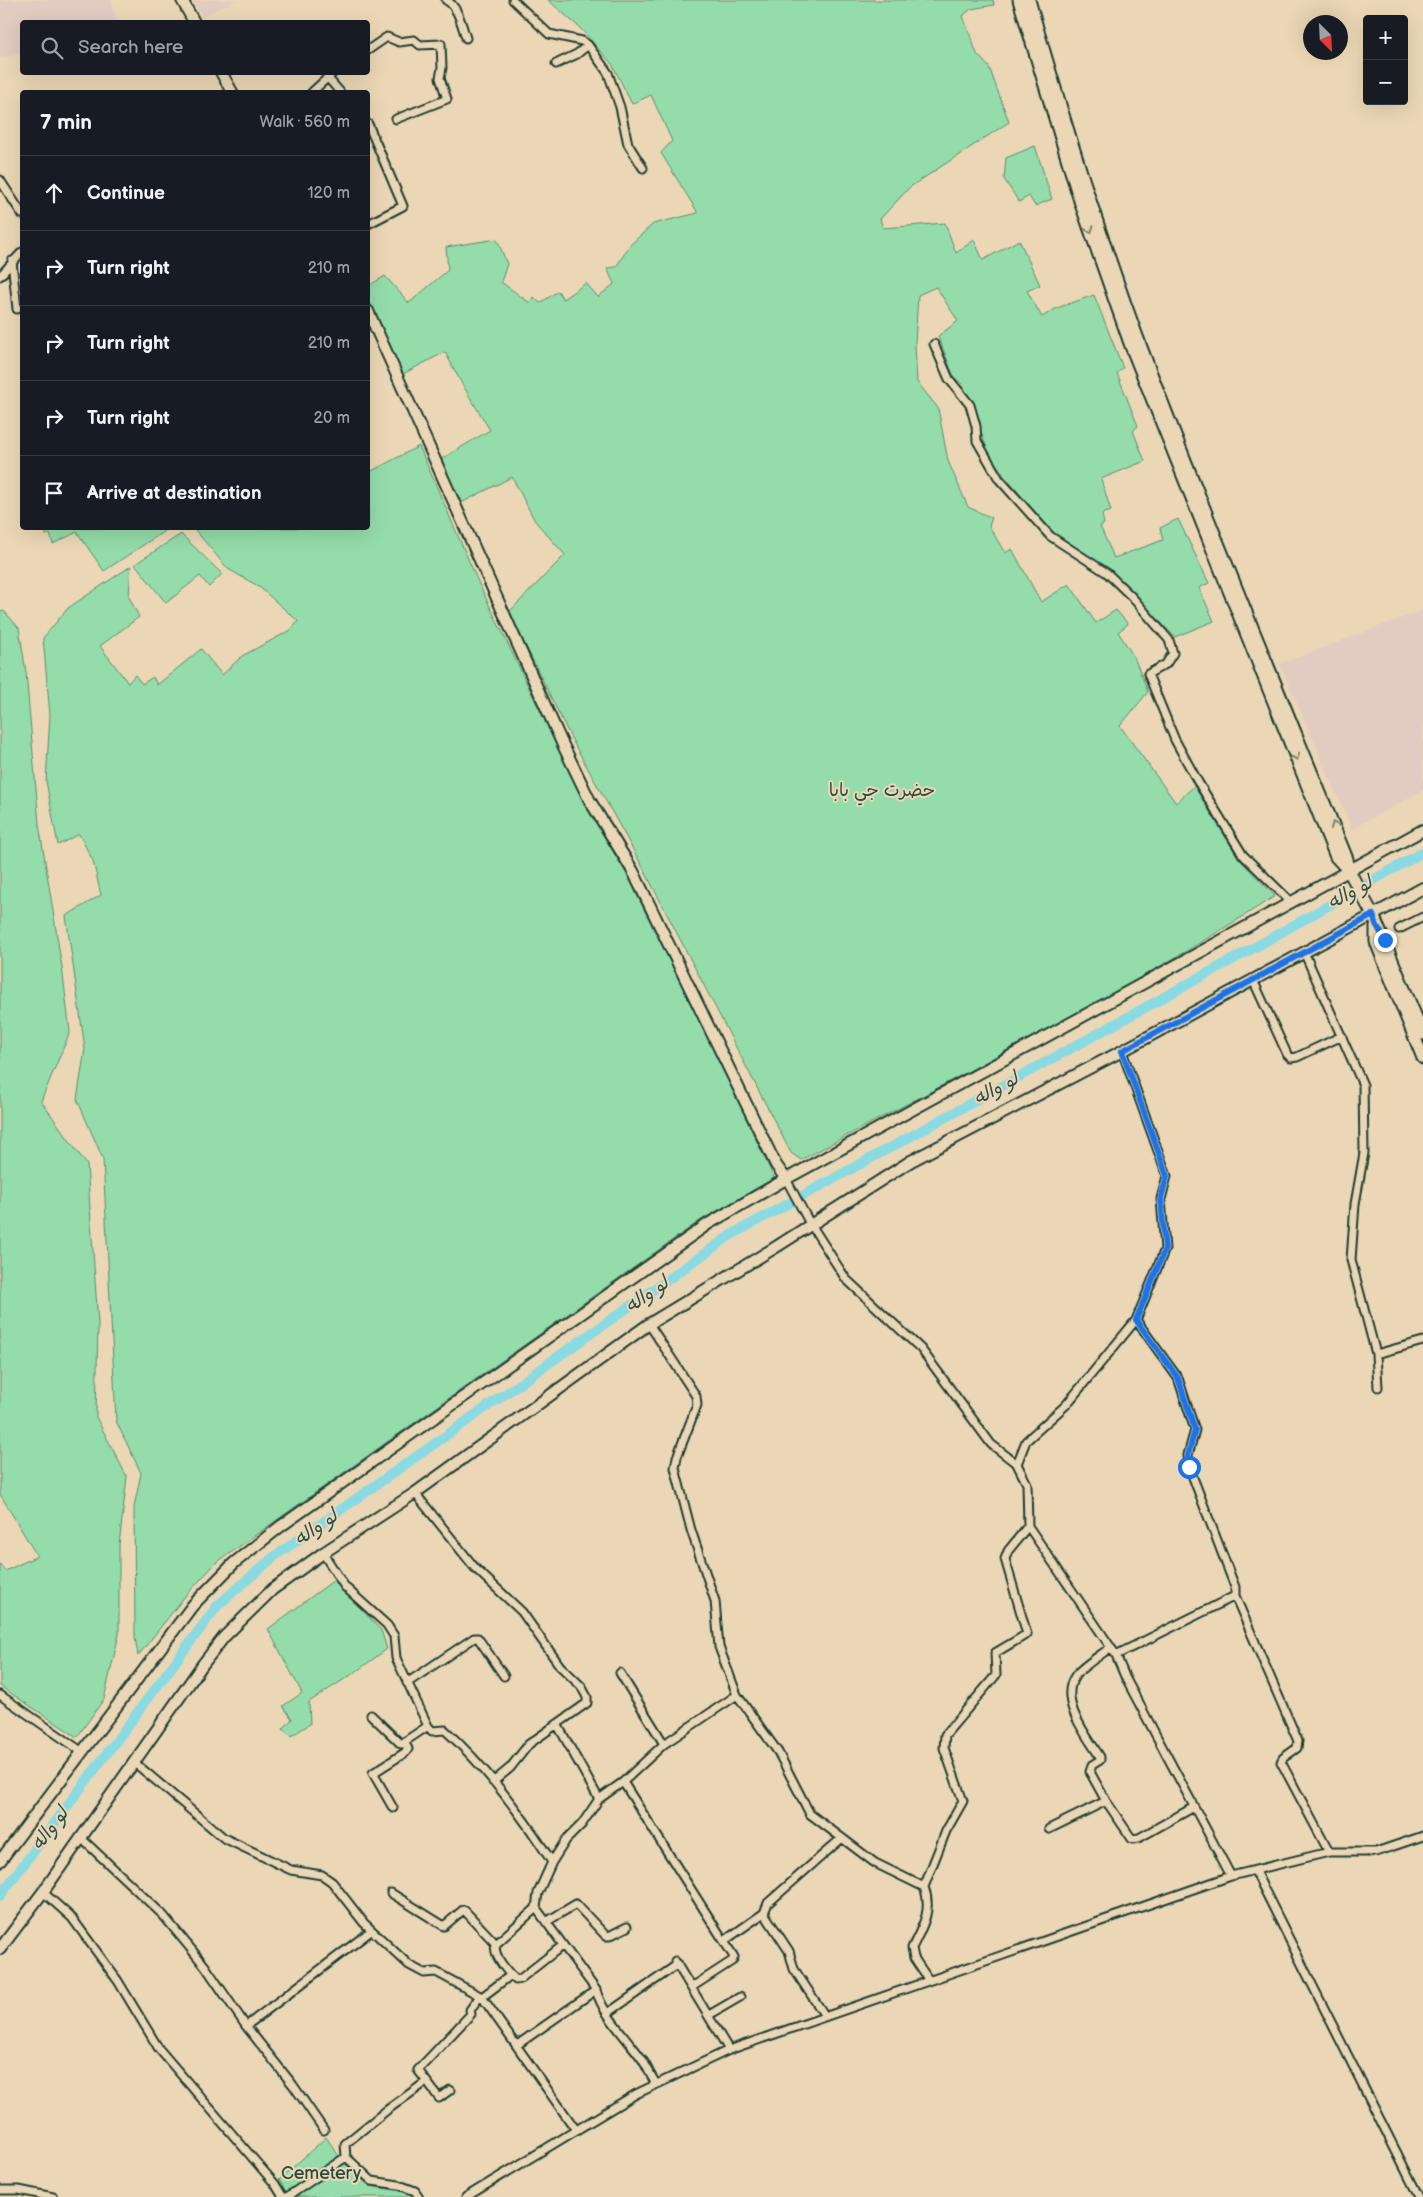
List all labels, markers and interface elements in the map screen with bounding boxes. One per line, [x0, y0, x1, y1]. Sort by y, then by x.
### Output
north arrow [1303, 15, 1348, 60]
map controls [1363, 15, 1408, 105]
button: + [1363, 15, 1408, 60]
search box [20, 20, 370, 75]
icon: search [38, 34, 66, 62]
text: Search here [78, 36, 183, 59]
button: − [1363, 60, 1408, 105]
text: 7 min [40, 110, 92, 135]
text: Walk · 560 m [260, 113, 350, 132]
icon: ahead [40, 179, 68, 207]
text: Continue [87, 182, 165, 205]
text: 120 m [307, 184, 350, 203]
one-way arrow [1085, 226, 1095, 234]
icon: right [40, 254, 68, 282]
text: Turn right [87, 257, 170, 280]
text: 210 m [308, 259, 350, 278]
icon: right [40, 329, 68, 357]
text: Turn right [87, 332, 170, 355]
text: 210 m [308, 334, 350, 353]
icon: right [40, 404, 68, 432]
text: Turn right [87, 407, 170, 430]
text: 20 m [314, 409, 350, 428]
icon: arrive [40, 479, 68, 507]
text: Arrive at destination [87, 482, 262, 505]
one-way arrow [1289, 752, 1300, 761]
park label: حضرت جي بابا [829, 780, 935, 806]
one-way arrow [1329, 821, 1340, 830]
water label: لو واله [1323, 870, 1379, 915]
route end [1374, 929, 1397, 952]
water label: لو واله [969, 1066, 1025, 1111]
water label: لو واله [621, 1270, 675, 1318]
route start [1178, 1456, 1201, 1479]
water label: لو واله [290, 1503, 344, 1551]
water label: لو واله [26, 1801, 75, 1855]
park label: Cemetery [281, 2163, 362, 2184]

